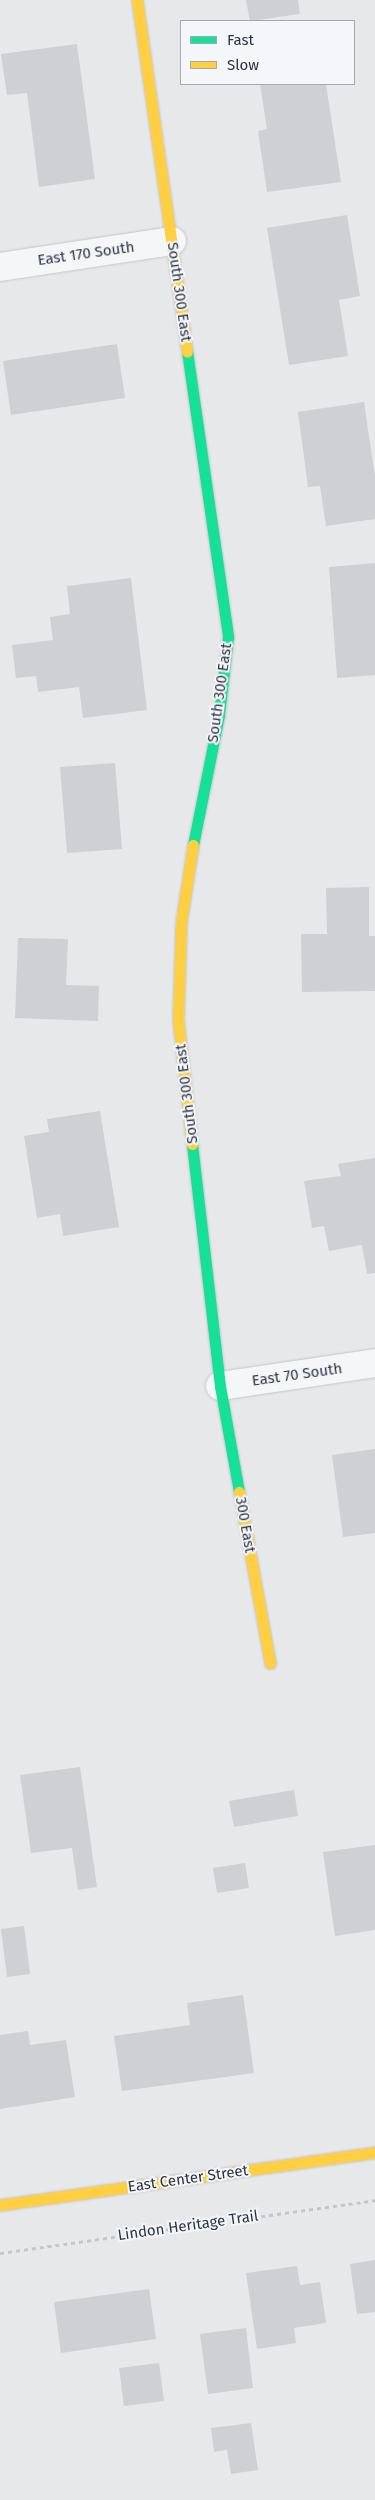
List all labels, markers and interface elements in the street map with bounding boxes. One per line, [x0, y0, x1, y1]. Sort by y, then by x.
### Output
legend [180, 20, 355, 85]
text: Fast [227, 31, 254, 49]
text: Slow [227, 56, 259, 74]
street label: East 170 South [37, 238, 135, 270]
street label: South 300 East [163, 241, 195, 343]
street label: South 300 East [204, 642, 236, 744]
street label: South 300 East [172, 1043, 202, 1145]
street label: East 70 South [251, 1360, 343, 1390]
street label: 300 East [231, 1496, 259, 1554]
street label: East Center Street [127, 2162, 249, 2196]
street label: Lindon Heritage Trail [117, 2207, 259, 2245]

